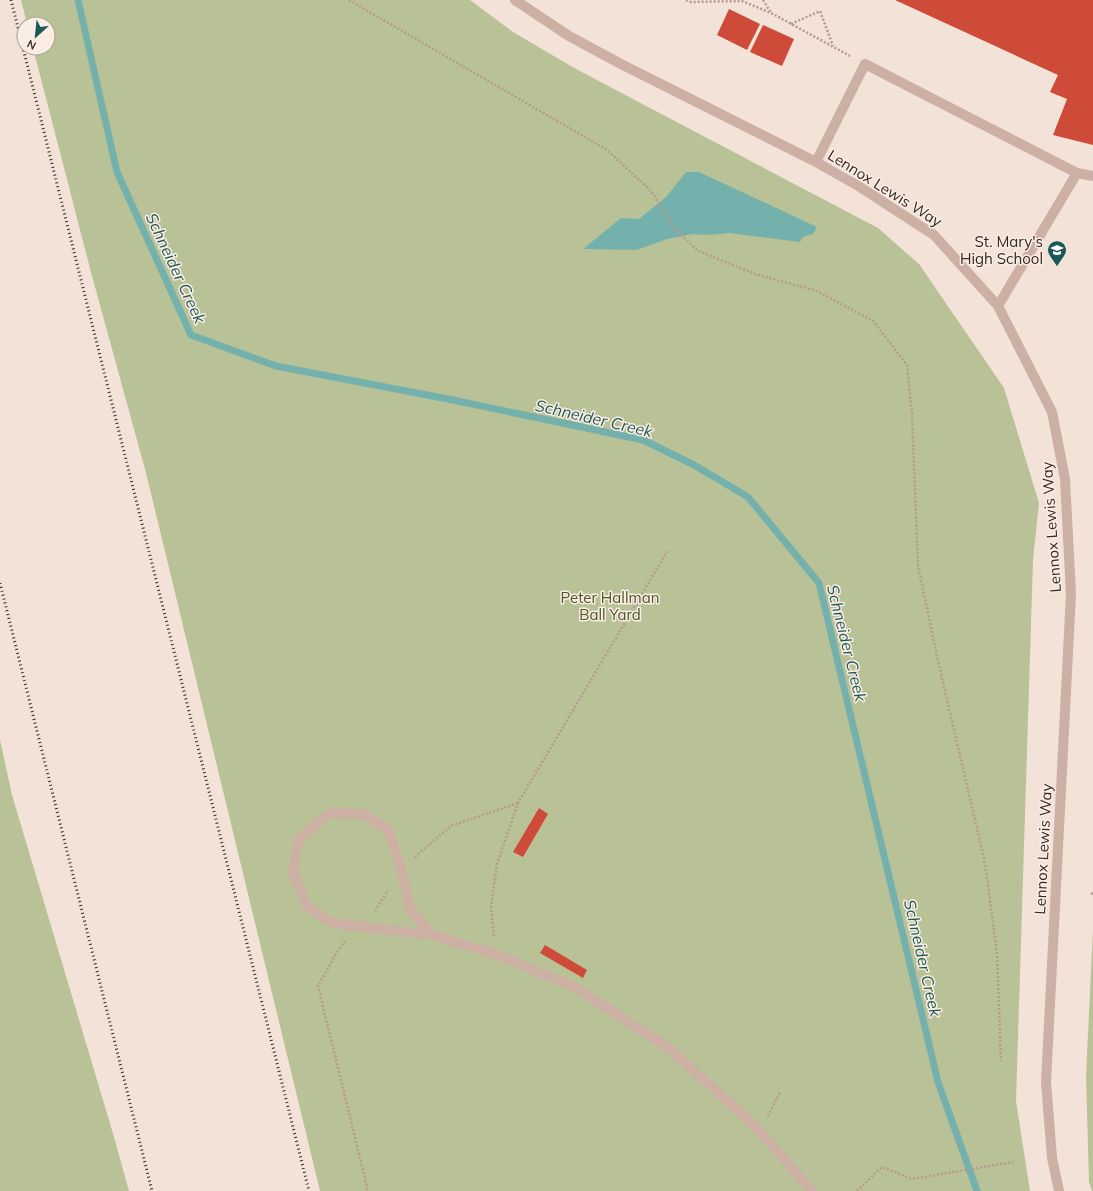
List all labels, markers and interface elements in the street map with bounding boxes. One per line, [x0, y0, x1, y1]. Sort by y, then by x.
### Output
north arrow [16, 16, 56, 56]
text: N [25, 37, 38, 53]
street label: Lennox Lewis Way [824, 145, 946, 231]
water label: Schneider Creek [142, 210, 211, 327]
place label: St. Mary's High School [960, 232, 1043, 268]
school or university icon: St. Mary's High School [1046, 239, 1068, 267]
water label: Schneider Creek [533, 395, 655, 441]
street label: Lennox Lewis Way [1037, 461, 1065, 593]
water label: Schneider Creek [823, 582, 871, 704]
park label: Peter Hallman Ball Yard [561, 588, 659, 624]
street label: Lennox Lewis Way [1030, 783, 1056, 915]
water label: Schneider Creek [900, 897, 946, 1019]

